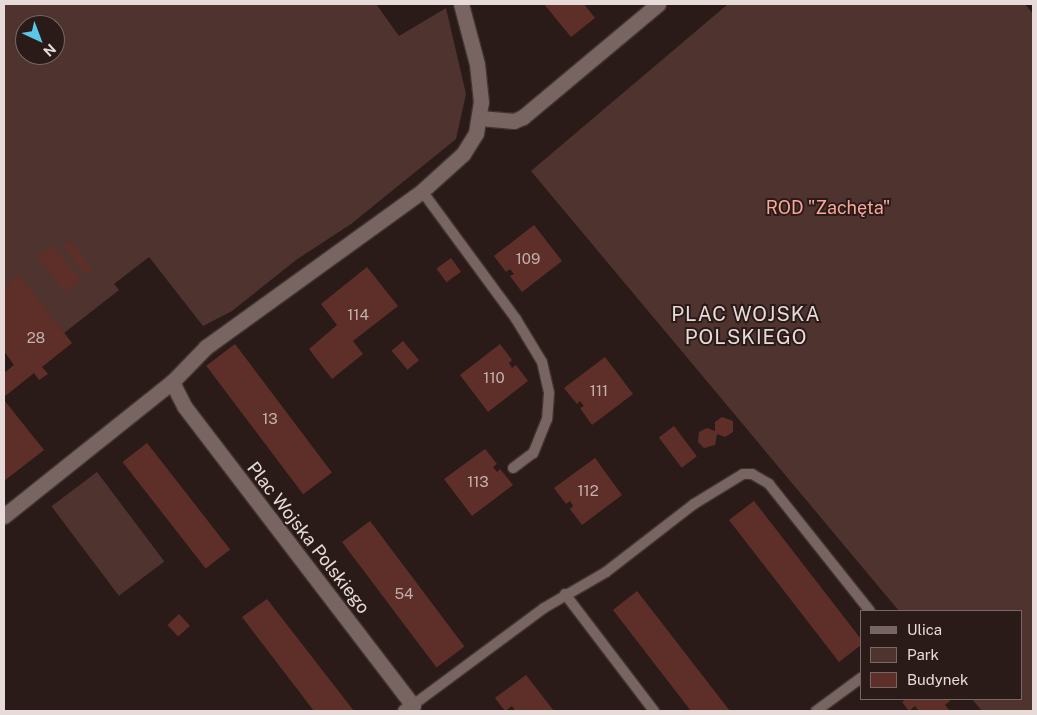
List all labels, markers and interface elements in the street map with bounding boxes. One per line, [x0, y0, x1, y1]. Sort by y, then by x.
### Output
north arrow [15, 15, 65, 65]
text: N [40, 41, 59, 60]
park label: ROD "Zachęta" [766, 197, 890, 219]
house number: 109 [516, 250, 540, 268]
district label: PLAC WOJSKA POLSKIEGO [670, 302, 822, 349]
house number: 114 [347, 306, 369, 324]
house number: 28 [27, 329, 45, 347]
house number: 110 [483, 369, 505, 387]
house number: 111 [590, 382, 608, 400]
house number: 13 [262, 410, 278, 428]
street label: Plac Wojska Polskiego [242, 458, 374, 618]
house number: 113 [467, 473, 489, 491]
house number: 112 [577, 482, 599, 500]
house number: 54 [394, 585, 414, 603]
legend [860, 610, 1022, 700]
text: Ulica [907, 621, 942, 638]
text: Park [907, 646, 939, 663]
text: Budynek [907, 671, 968, 688]

